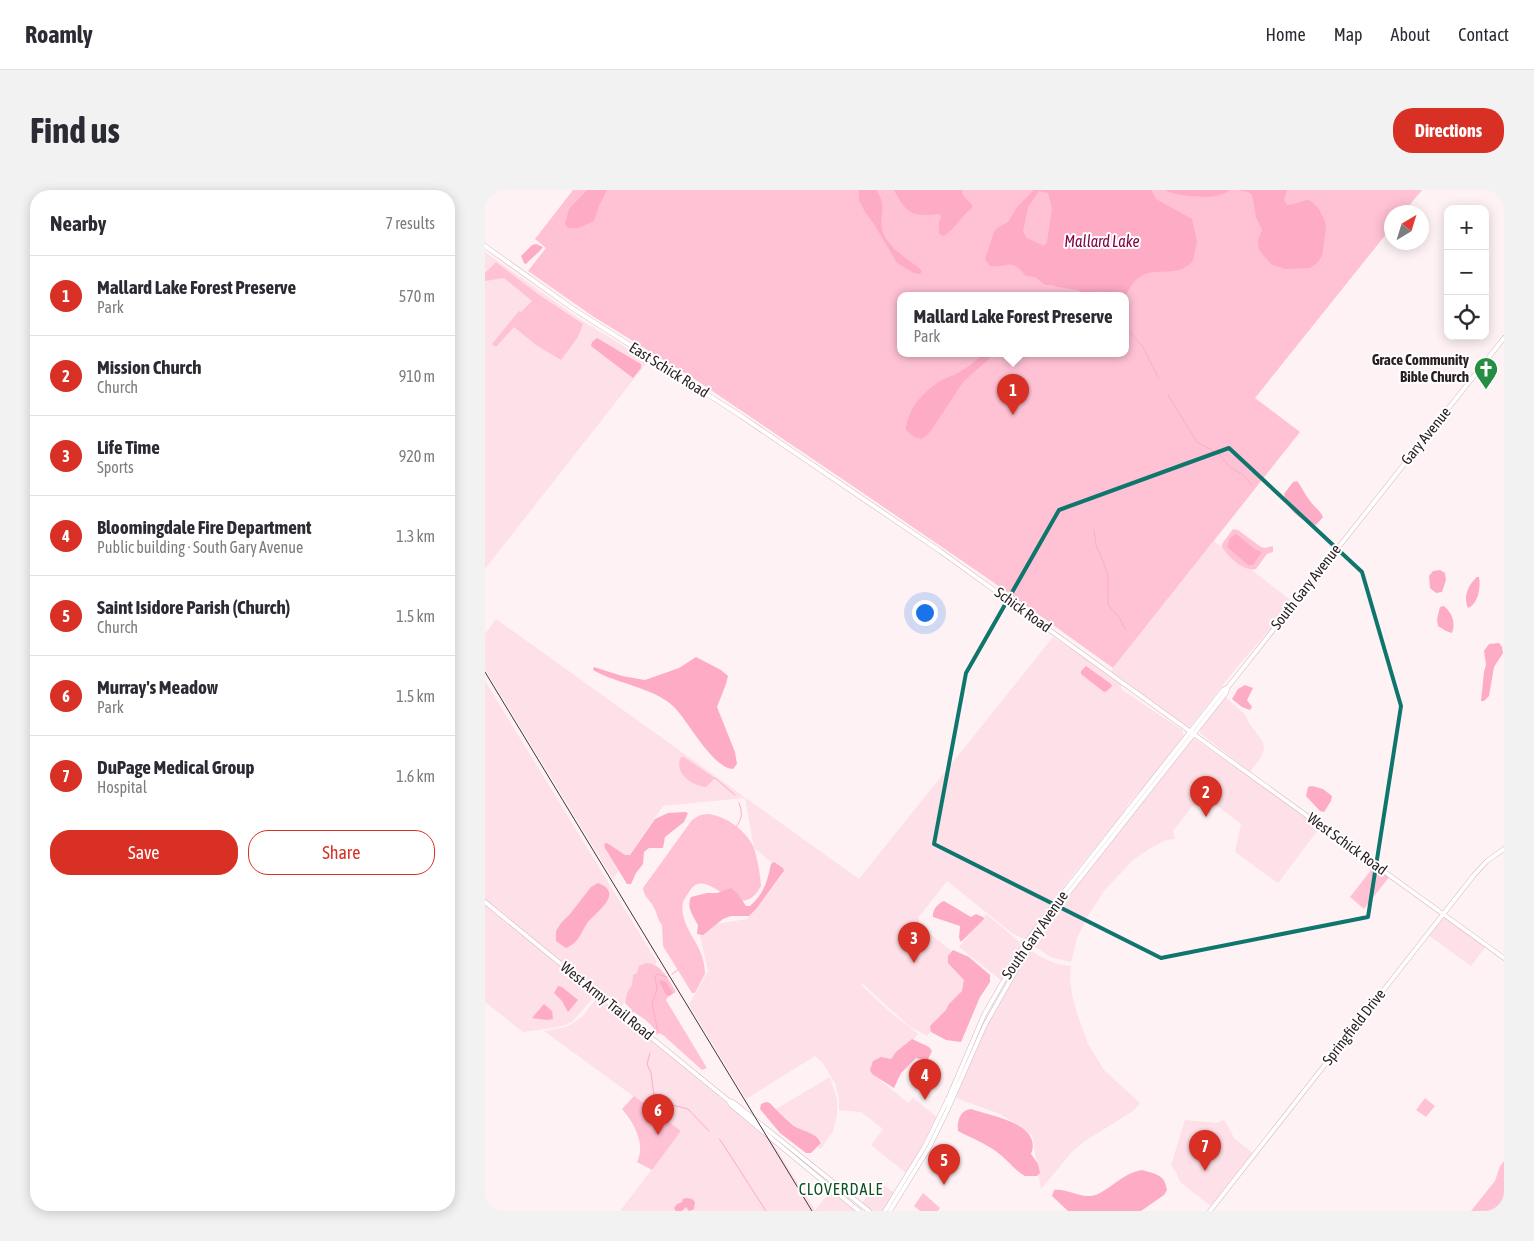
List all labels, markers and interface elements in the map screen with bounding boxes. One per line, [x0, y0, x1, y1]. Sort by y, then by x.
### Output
text: Roamly [25, 21, 93, 48]
text: Home [1266, 24, 1306, 45]
text: Map [1334, 24, 1363, 45]
text: About [1391, 24, 1430, 45]
text: Contact [1458, 24, 1509, 45]
button: Directions [1393, 108, 1504, 153]
text: Find us [30, 110, 120, 150]
north arrow [1384, 205, 1429, 250]
map controls [1444, 205, 1489, 340]
button: + [1444, 205, 1489, 250]
text: Nearby [50, 211, 106, 235]
text: 7 results [385, 214, 435, 232]
water label: Mallard Lake [1064, 232, 1140, 250]
button: − [1444, 250, 1489, 295]
text: Mallard Lake Forest Preserve [97, 276, 296, 298]
text: 1 [62, 287, 70, 305]
text: 570 m [399, 287, 435, 305]
popup [897, 292, 1129, 357]
button: locate [1444, 295, 1489, 340]
text: Park [97, 298, 124, 316]
text: Mallard Lake Forest Preserve [913, 305, 1113, 327]
text: Park [913, 327, 940, 345]
street label: East Schick Road [626, 338, 712, 401]
place label: Grace Community Bible Church [1372, 351, 1470, 385]
text: Mission Church [97, 356, 201, 378]
church icon: Grace Community Bible Church [1473, 356, 1499, 390]
text: 2 [62, 367, 70, 385]
text: 910 m [399, 367, 435, 385]
pin: 1 [997, 374, 1029, 415]
text: Church [97, 378, 138, 396]
street label: Gary Avenue [1397, 403, 1454, 468]
text: Life Time [97, 436, 160, 458]
text: 3 [62, 447, 70, 465]
text: 920 m [399, 447, 435, 465]
text: Sports [97, 458, 134, 476]
text: Bloomingdale Fire Department [97, 516, 312, 538]
text: 4 [62, 527, 70, 545]
text: 1.3 km [396, 527, 435, 545]
text: Public building · South Gary Avenue [97, 538, 303, 556]
street label: South Gary Avenue [1267, 541, 1344, 633]
street label: Schick Road [992, 583, 1055, 636]
text: Saint Isidore Parish (Church) [97, 596, 290, 618]
your location [912, 600, 938, 626]
text: 5 [62, 607, 70, 625]
text: 1.5 km [396, 607, 435, 625]
text: Church [97, 618, 138, 636]
text: Murray's Meadow [97, 676, 218, 698]
text: 6 [62, 687, 70, 705]
text: 1.5 km [396, 687, 435, 705]
text: Park [97, 698, 124, 716]
text: DuPage Medical Group [97, 756, 255, 778]
text: 7 [62, 767, 70, 785]
text: 1.6 km [396, 767, 435, 785]
pin: 2 [1190, 776, 1222, 817]
text: Hospital [97, 778, 147, 796]
street label: West Schick Road [1304, 809, 1390, 878]
button: Save [50, 830, 238, 875]
button: Share [248, 830, 435, 875]
street label: South Gary Avenue [998, 887, 1071, 982]
pin: 3 [898, 922, 930, 963]
street label: West Army Trail Road [557, 958, 657, 1043]
street label: Springfield Drive [1319, 985, 1389, 1068]
pin: 4 [909, 1059, 941, 1100]
pin: 6 [642, 1094, 674, 1135]
pin: 7 [1189, 1130, 1221, 1171]
pin: 5 [928, 1144, 960, 1185]
district label: CLOVERDALE [799, 1180, 883, 1198]

